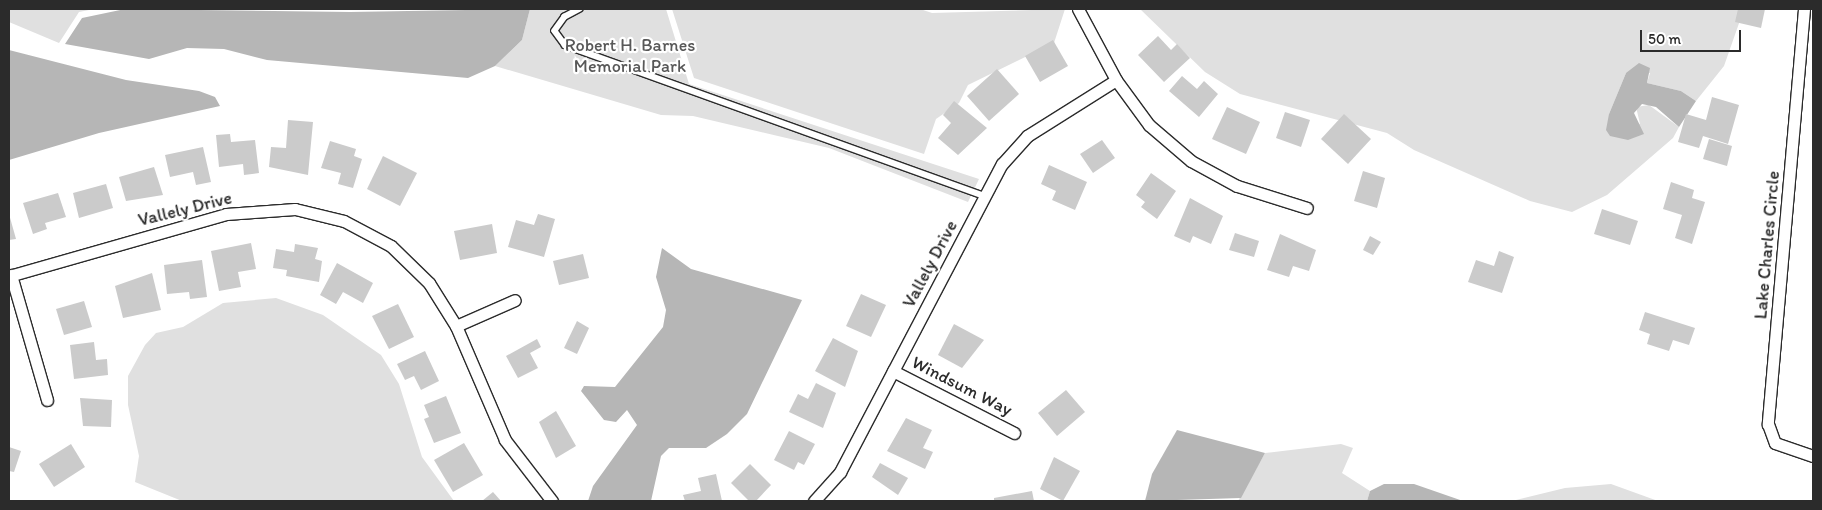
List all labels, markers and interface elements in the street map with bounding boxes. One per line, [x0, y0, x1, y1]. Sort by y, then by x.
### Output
scale bar [1642, 20, 1743, 52]
text: 50 m [1648, 30, 1681, 48]
park label: Robert H. Barnes Memorial Park [565, 35, 695, 78]
street label: Lake Charles Circle [1750, 170, 1784, 320]
street label: Vallely Drive [136, 187, 234, 231]
street label: Vallely Drive [898, 216, 962, 312]
street label: Windsum Way [908, 352, 1016, 420]

